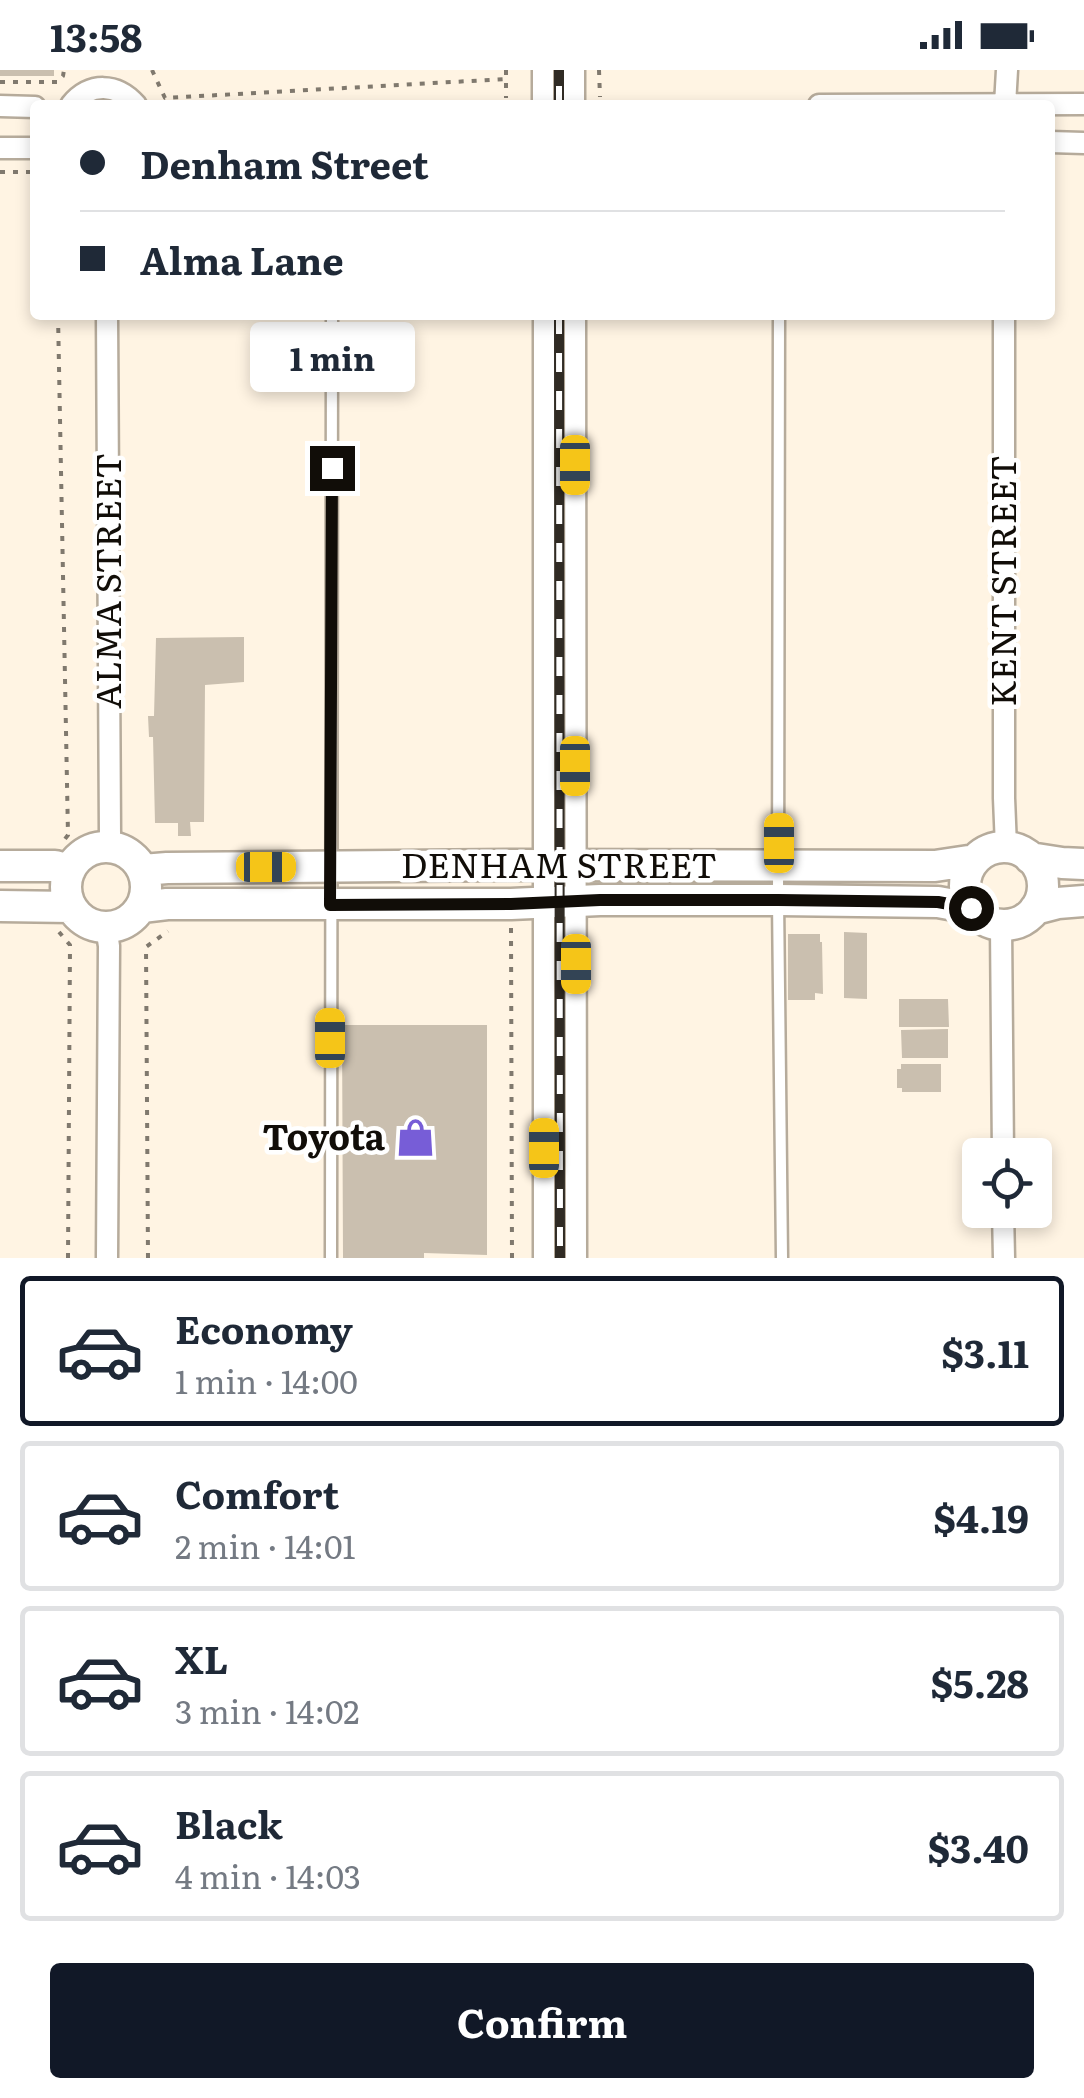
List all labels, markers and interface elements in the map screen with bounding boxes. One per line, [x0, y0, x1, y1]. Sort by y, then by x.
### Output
text: 13:58 [50, 7, 143, 64]
text: Denham Street [140, 134, 429, 191]
text: Alma Lane [140, 230, 344, 287]
callout: 1 min [250, 323, 414, 393]
text: 1 min [290, 333, 375, 381]
car [560, 435, 590, 495]
route end [310, 446, 355, 491]
street label: ALMA STREET [80, 453, 132, 709]
street label: KENT STREET [975, 455, 1027, 707]
car [560, 736, 590, 796]
car [764, 813, 794, 873]
street label: DENHAM STREET [401, 837, 717, 889]
car [236, 852, 296, 882]
route start [949, 886, 994, 931]
car [561, 934, 591, 994]
car [315, 1008, 345, 1068]
place label: Toyota [262, 1109, 386, 1161]
shop icon: Toyota [394, 1117, 436, 1159]
car [529, 1118, 559, 1178]
map controls [962, 1138, 1052, 1228]
button: locate [962, 1138, 1052, 1228]
text: Economy [175, 1299, 353, 1356]
icon: car [55, 1306, 145, 1396]
text: $3.11 [941, 1323, 1029, 1380]
text: 1 min · 14:00 [175, 1356, 358, 1404]
text: Comfort [175, 1464, 339, 1521]
icon: car [55, 1471, 145, 1561]
text: $4.19 [933, 1488, 1029, 1545]
text: 2 min · 14:01 [175, 1521, 356, 1569]
text: XL [175, 1629, 228, 1686]
icon: car [55, 1636, 145, 1726]
text: $5.28 [930, 1653, 1029, 1710]
text: 3 min · 14:02 [175, 1686, 360, 1734]
text: Black [175, 1794, 283, 1851]
icon: car [55, 1801, 145, 1891]
text: $3.40 [928, 1818, 1029, 1875]
text: 4 min · 14:03 [175, 1851, 361, 1899]
button: Confirm [50, 1963, 1034, 2078]

